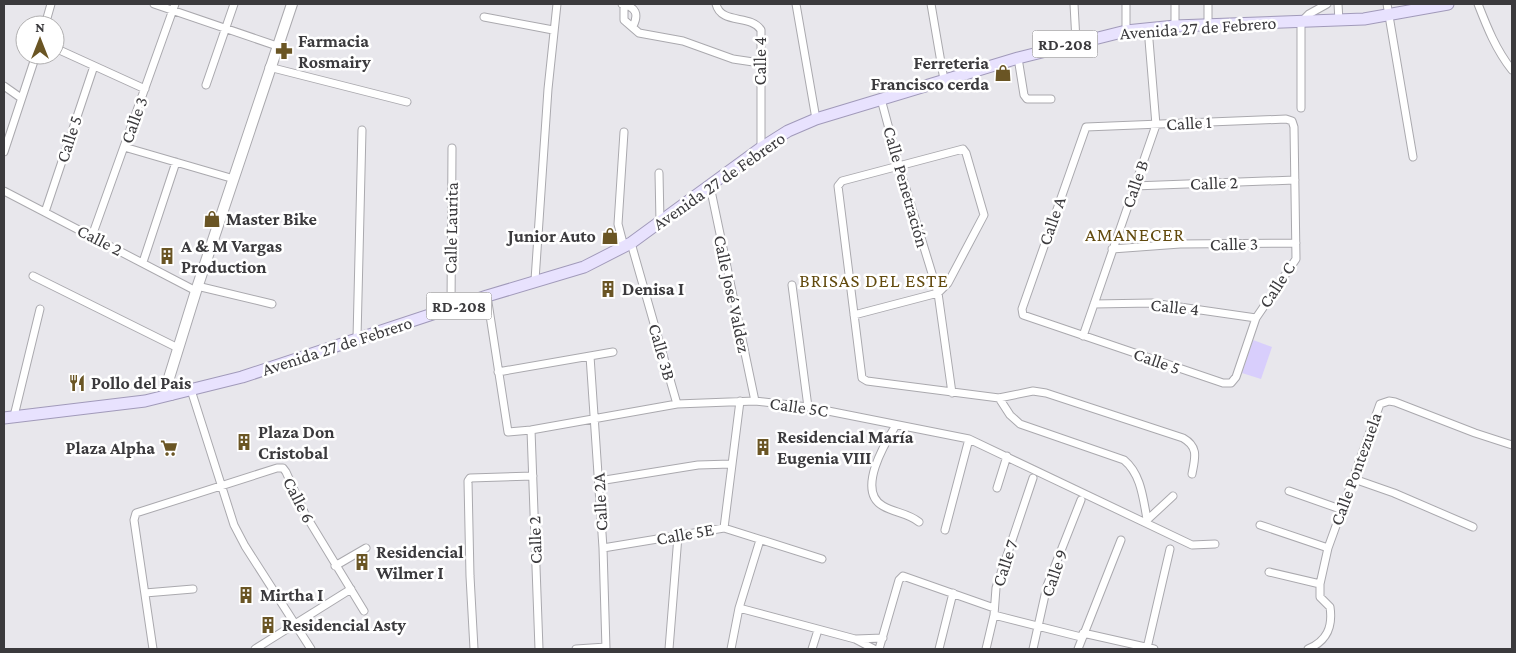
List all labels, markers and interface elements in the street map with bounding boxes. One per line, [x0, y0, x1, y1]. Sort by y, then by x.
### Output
street label: Avenida 27 de Febrero [1119, 13, 1277, 43]
north arrow [15, 15, 65, 65]
text: N [35, 19, 45, 35]
place label: Farmacia Rosmairy [298, 31, 371, 72]
road number: RD-208 [1032, 31, 1098, 58]
street label: Calle 4 [750, 37, 770, 85]
pharmacy icon: Farmacia Rosmairy [274, 41, 294, 61]
place label: Ferreteria Francisco cerda [871, 53, 989, 94]
shop icon: Ferreteria Francisco cerda [993, 63, 1013, 83]
street label: Calle 3 [116, 94, 152, 146]
street label: Calle 1 [1166, 112, 1212, 134]
street label: Calle 5 [52, 113, 86, 165]
street label: Calle Penetración [879, 124, 933, 250]
street label: Avenida 27 de Febrero [649, 128, 789, 234]
street label: Calle B [1117, 157, 1153, 211]
street label: Calle 2 [1190, 172, 1238, 194]
street label: Calle Laurita [440, 182, 462, 274]
street label: Calle A [1034, 193, 1070, 248]
shop icon: Master Bike [202, 209, 222, 229]
place label: Master Bike [226, 209, 317, 229]
street label: Calle 2 [74, 220, 126, 260]
district label: AMANECER [1085, 224, 1185, 245]
place label: Junior Auto [506, 226, 596, 246]
shop icon: Junior Auto [600, 226, 620, 246]
street label: Calle José Valdez [710, 233, 754, 355]
street label: Calle 3 [1210, 234, 1258, 254]
place label: A & M Vargas Production [180, 236, 282, 277]
building icon: A & M Vargas Production [157, 246, 177, 266]
street label: Calle C [1255, 258, 1299, 312]
district label: BRISAS DEL ESTE [799, 270, 949, 291]
building icon: Denisa I [598, 279, 618, 299]
place label: Denisa I [622, 279, 684, 299]
road number: RD-208 [426, 292, 492, 320]
street label: Calle 4 [1150, 295, 1200, 319]
street label: Avenida 27 de Febrero [259, 312, 415, 380]
street label: Calle 3B [644, 321, 680, 383]
street label: Calle 5 [1131, 344, 1183, 378]
restaurant icon: Pollo del Pais [67, 373, 87, 393]
place label: Pollo del Pais [91, 373, 191, 393]
street label: Calle 5C [769, 393, 830, 421]
street label: Calle Pontezuela [1326, 410, 1386, 528]
place label: Plaza Don Cristobal [258, 422, 335, 463]
place label: Residencial María Eugenia VIII [777, 427, 914, 468]
building icon: Plaza Don Cristobal [234, 432, 254, 452]
building icon: Residencial María Eugenia VIII [753, 437, 773, 457]
place label: Plaza Alpha [66, 438, 155, 458]
supermarket icon: Plaza Alpha [159, 438, 179, 458]
street label: Calle 2A [588, 472, 612, 532]
street label: Calle 6 [279, 474, 319, 526]
street label: Calle 2 [524, 516, 546, 564]
street label: Calle 5E [655, 519, 715, 549]
street label: Calle 7 [988, 537, 1022, 589]
place label: Residencial Wilmer I [375, 542, 463, 583]
street label: Calle 9 [1037, 547, 1071, 599]
building icon: Residencial Wilmer I [352, 552, 372, 572]
building icon: Mirtha I [236, 585, 256, 605]
place label: Mirtha I [260, 585, 323, 605]
building icon: Residencial Asty [258, 615, 278, 635]
place label: Residencial Asty [282, 615, 406, 635]

